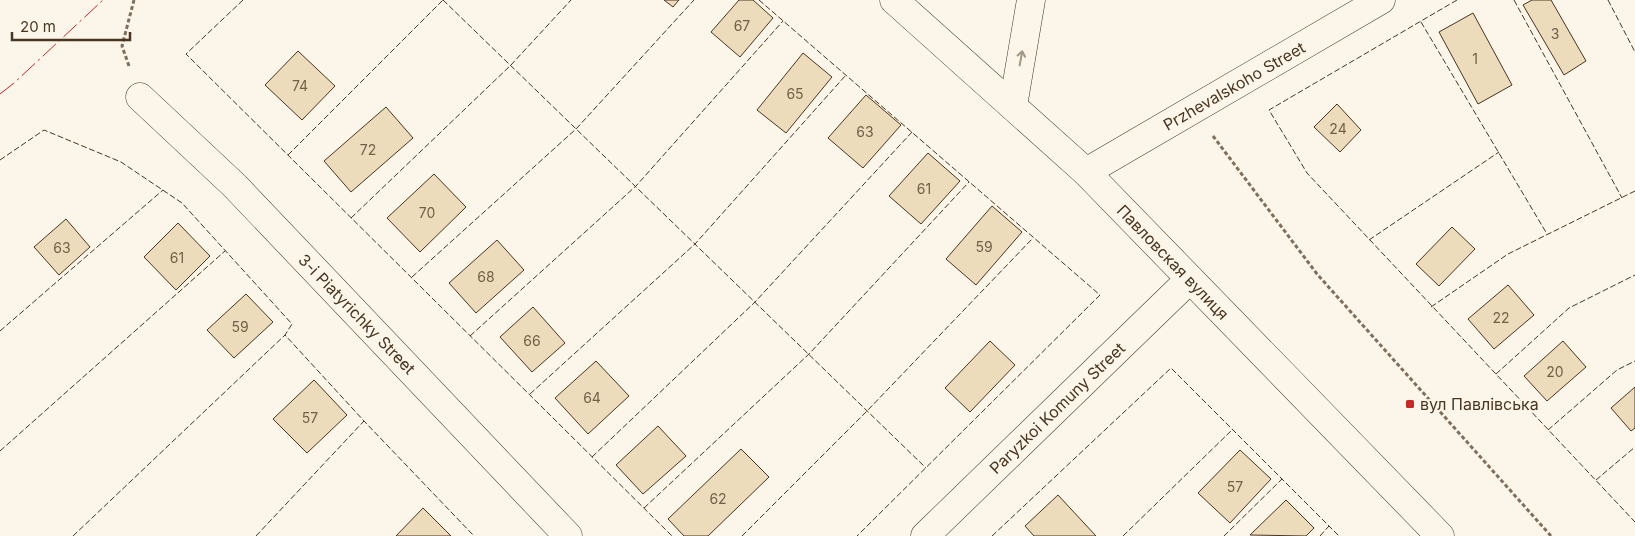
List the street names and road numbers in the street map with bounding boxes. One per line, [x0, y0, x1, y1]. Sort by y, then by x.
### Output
street label: Przhevalskoho Street [1160, 37, 1308, 135]
street label: Павловская вулиця [1113, 200, 1233, 324]
street label: 3-i Piatyrichky Street [294, 250, 420, 378]
street label: Paryzkoi Komuny Street [985, 338, 1129, 478]

